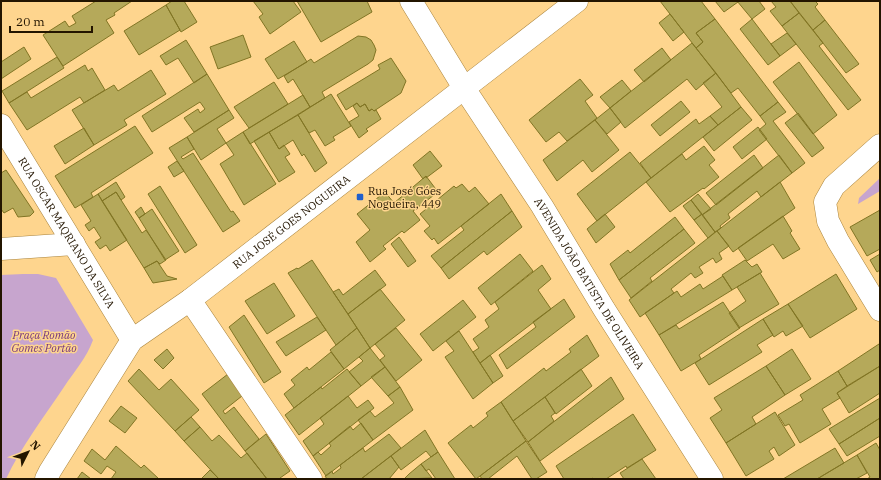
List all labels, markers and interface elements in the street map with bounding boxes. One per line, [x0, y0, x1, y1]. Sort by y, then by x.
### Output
scale bar [10, 8, 92, 34]
text: 20 m [16, 14, 45, 29]
street label: RUA OSCAR MAQRIANO DA SILVA [15, 154, 118, 311]
street label: RUA JOSÉ GOES NOGUEIRA [230, 172, 353, 272]
place label: Rua José Góes Nogueira, 449 [368, 184, 441, 211]
marker: Rua José Góes Nogueira, 449 [355, 192, 365, 202]
street label: AVENIDA JOÃO BATISTA DE OLIVEIRA [531, 195, 648, 372]
park label: Praça Romão Gomes Portão [11, 328, 77, 355]
north arrow [8, 432, 48, 472]
text: N [27, 437, 44, 453]

